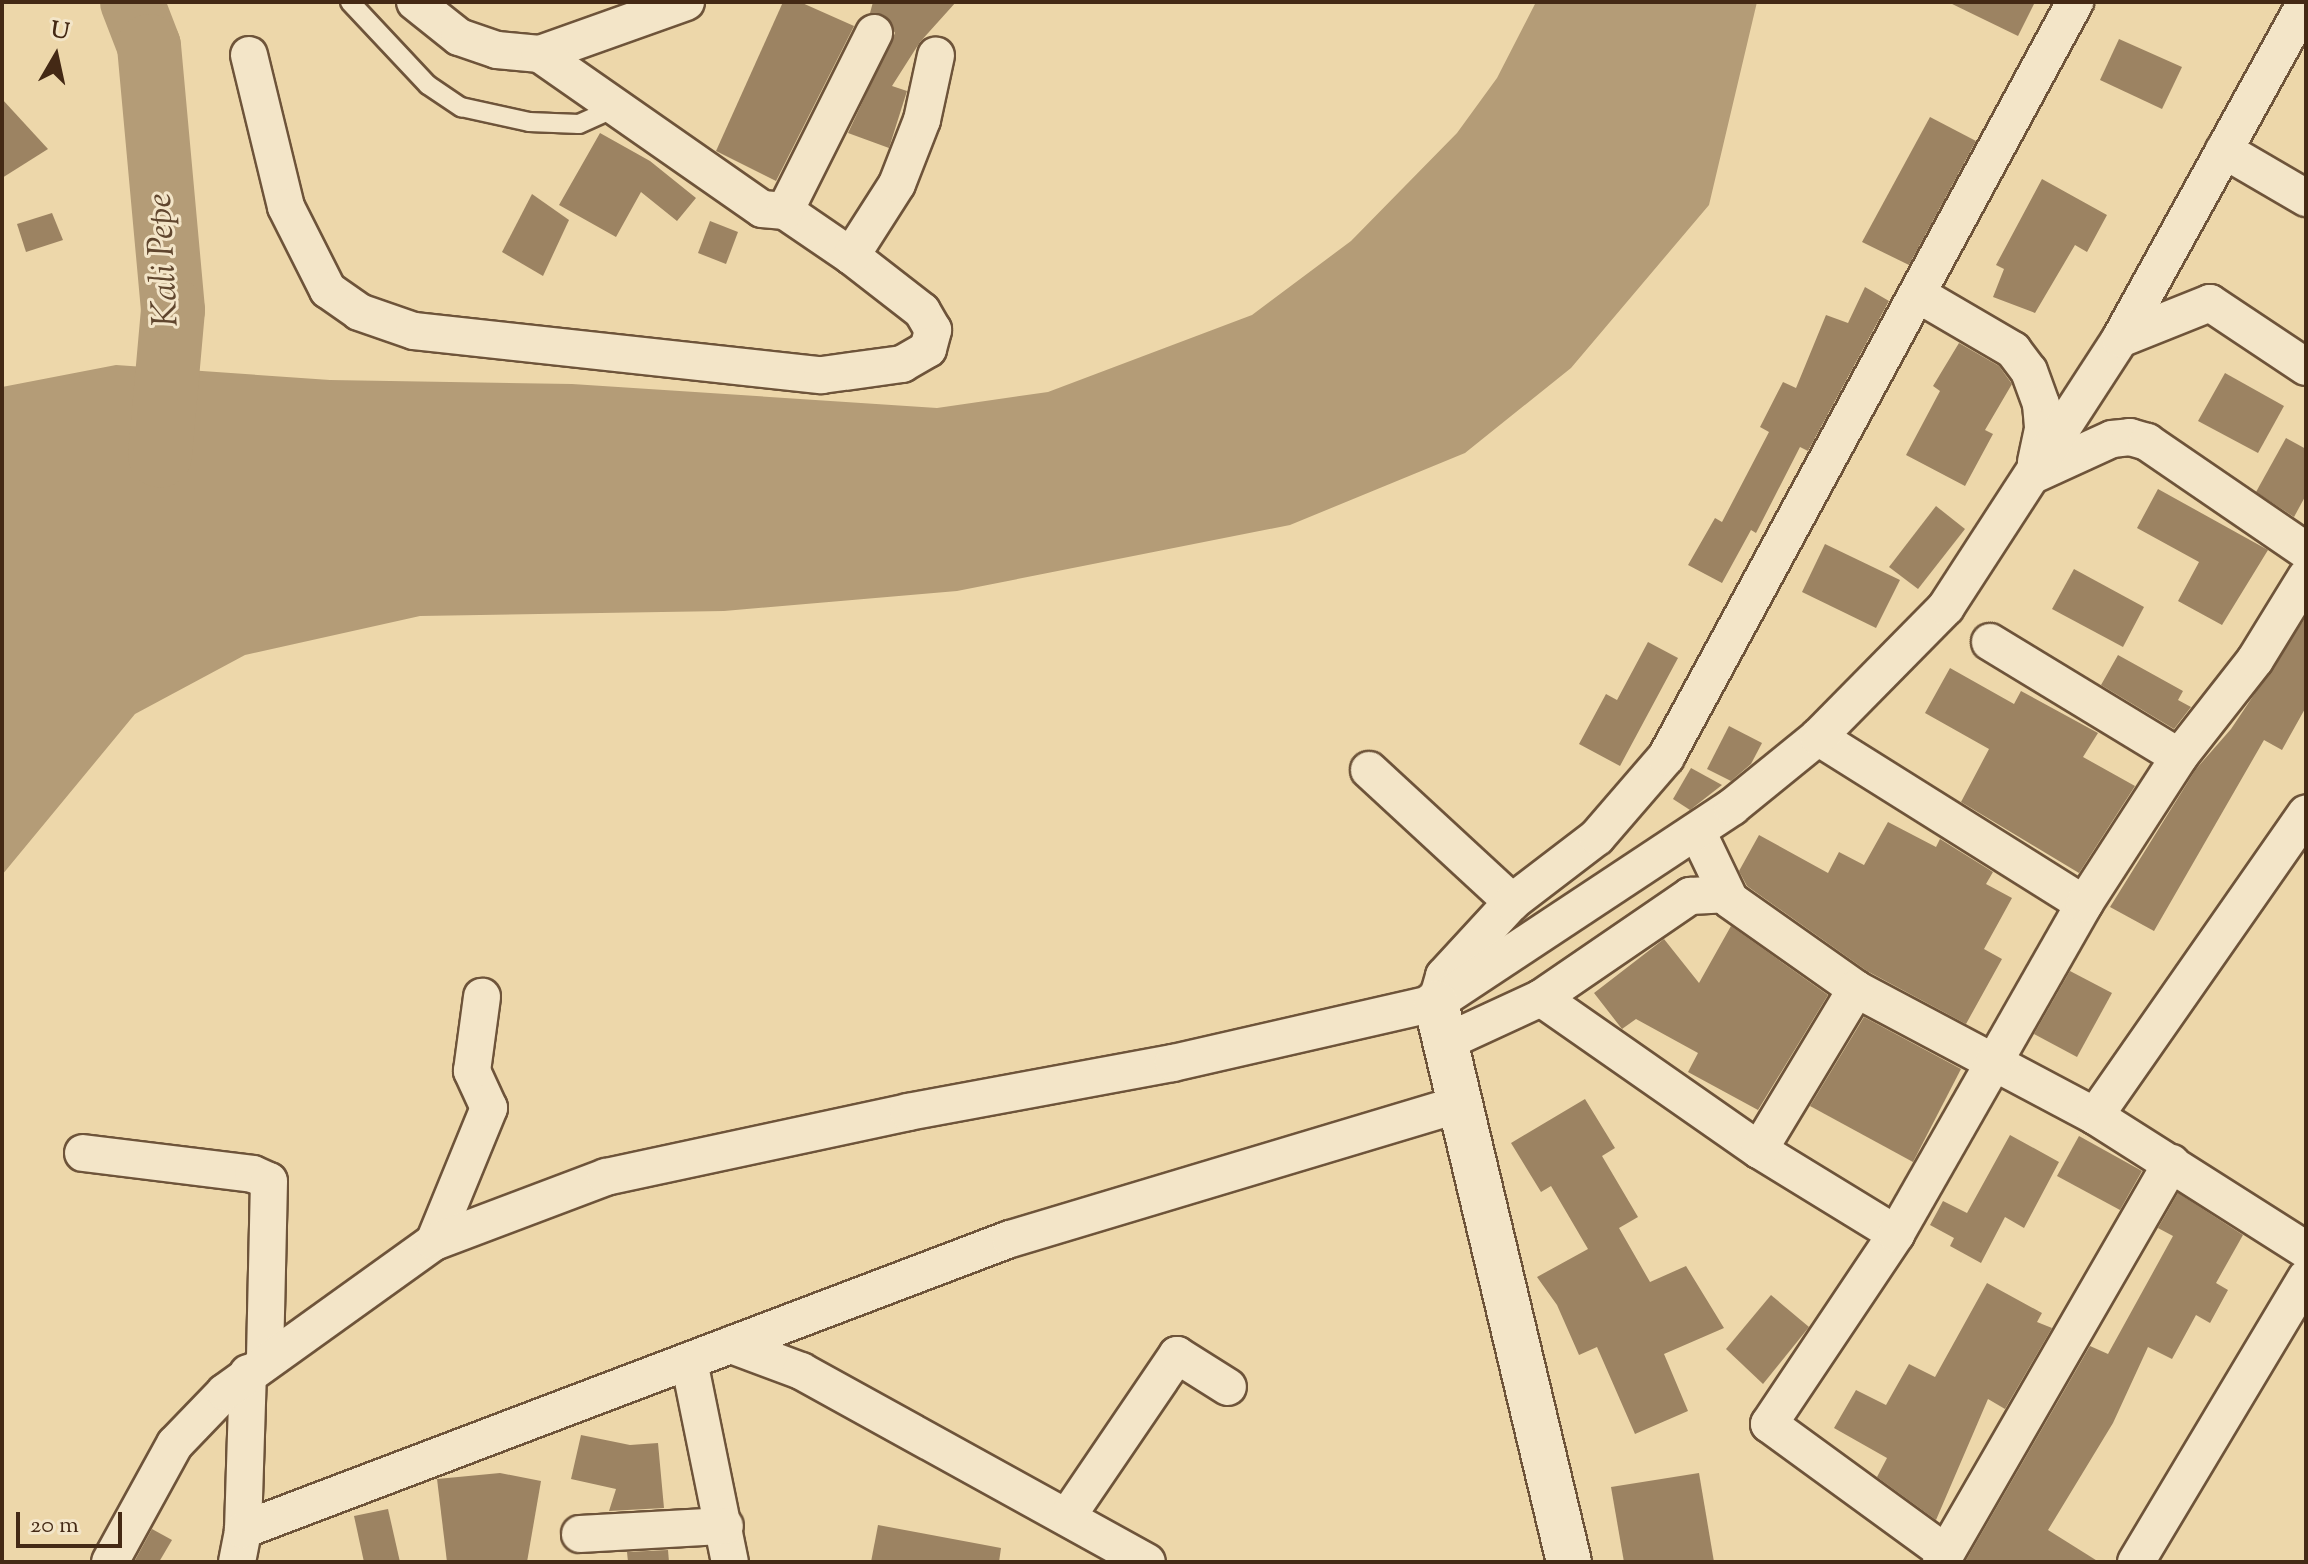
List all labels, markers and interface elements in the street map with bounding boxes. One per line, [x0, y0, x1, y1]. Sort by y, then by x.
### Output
text: U [48, 15, 71, 50]
north arrow [16, 16, 96, 96]
water label: Kali Pepe [140, 192, 190, 328]
scale bar [20, 1496, 126, 1546]
text: 20 m [30, 1509, 79, 1543]

